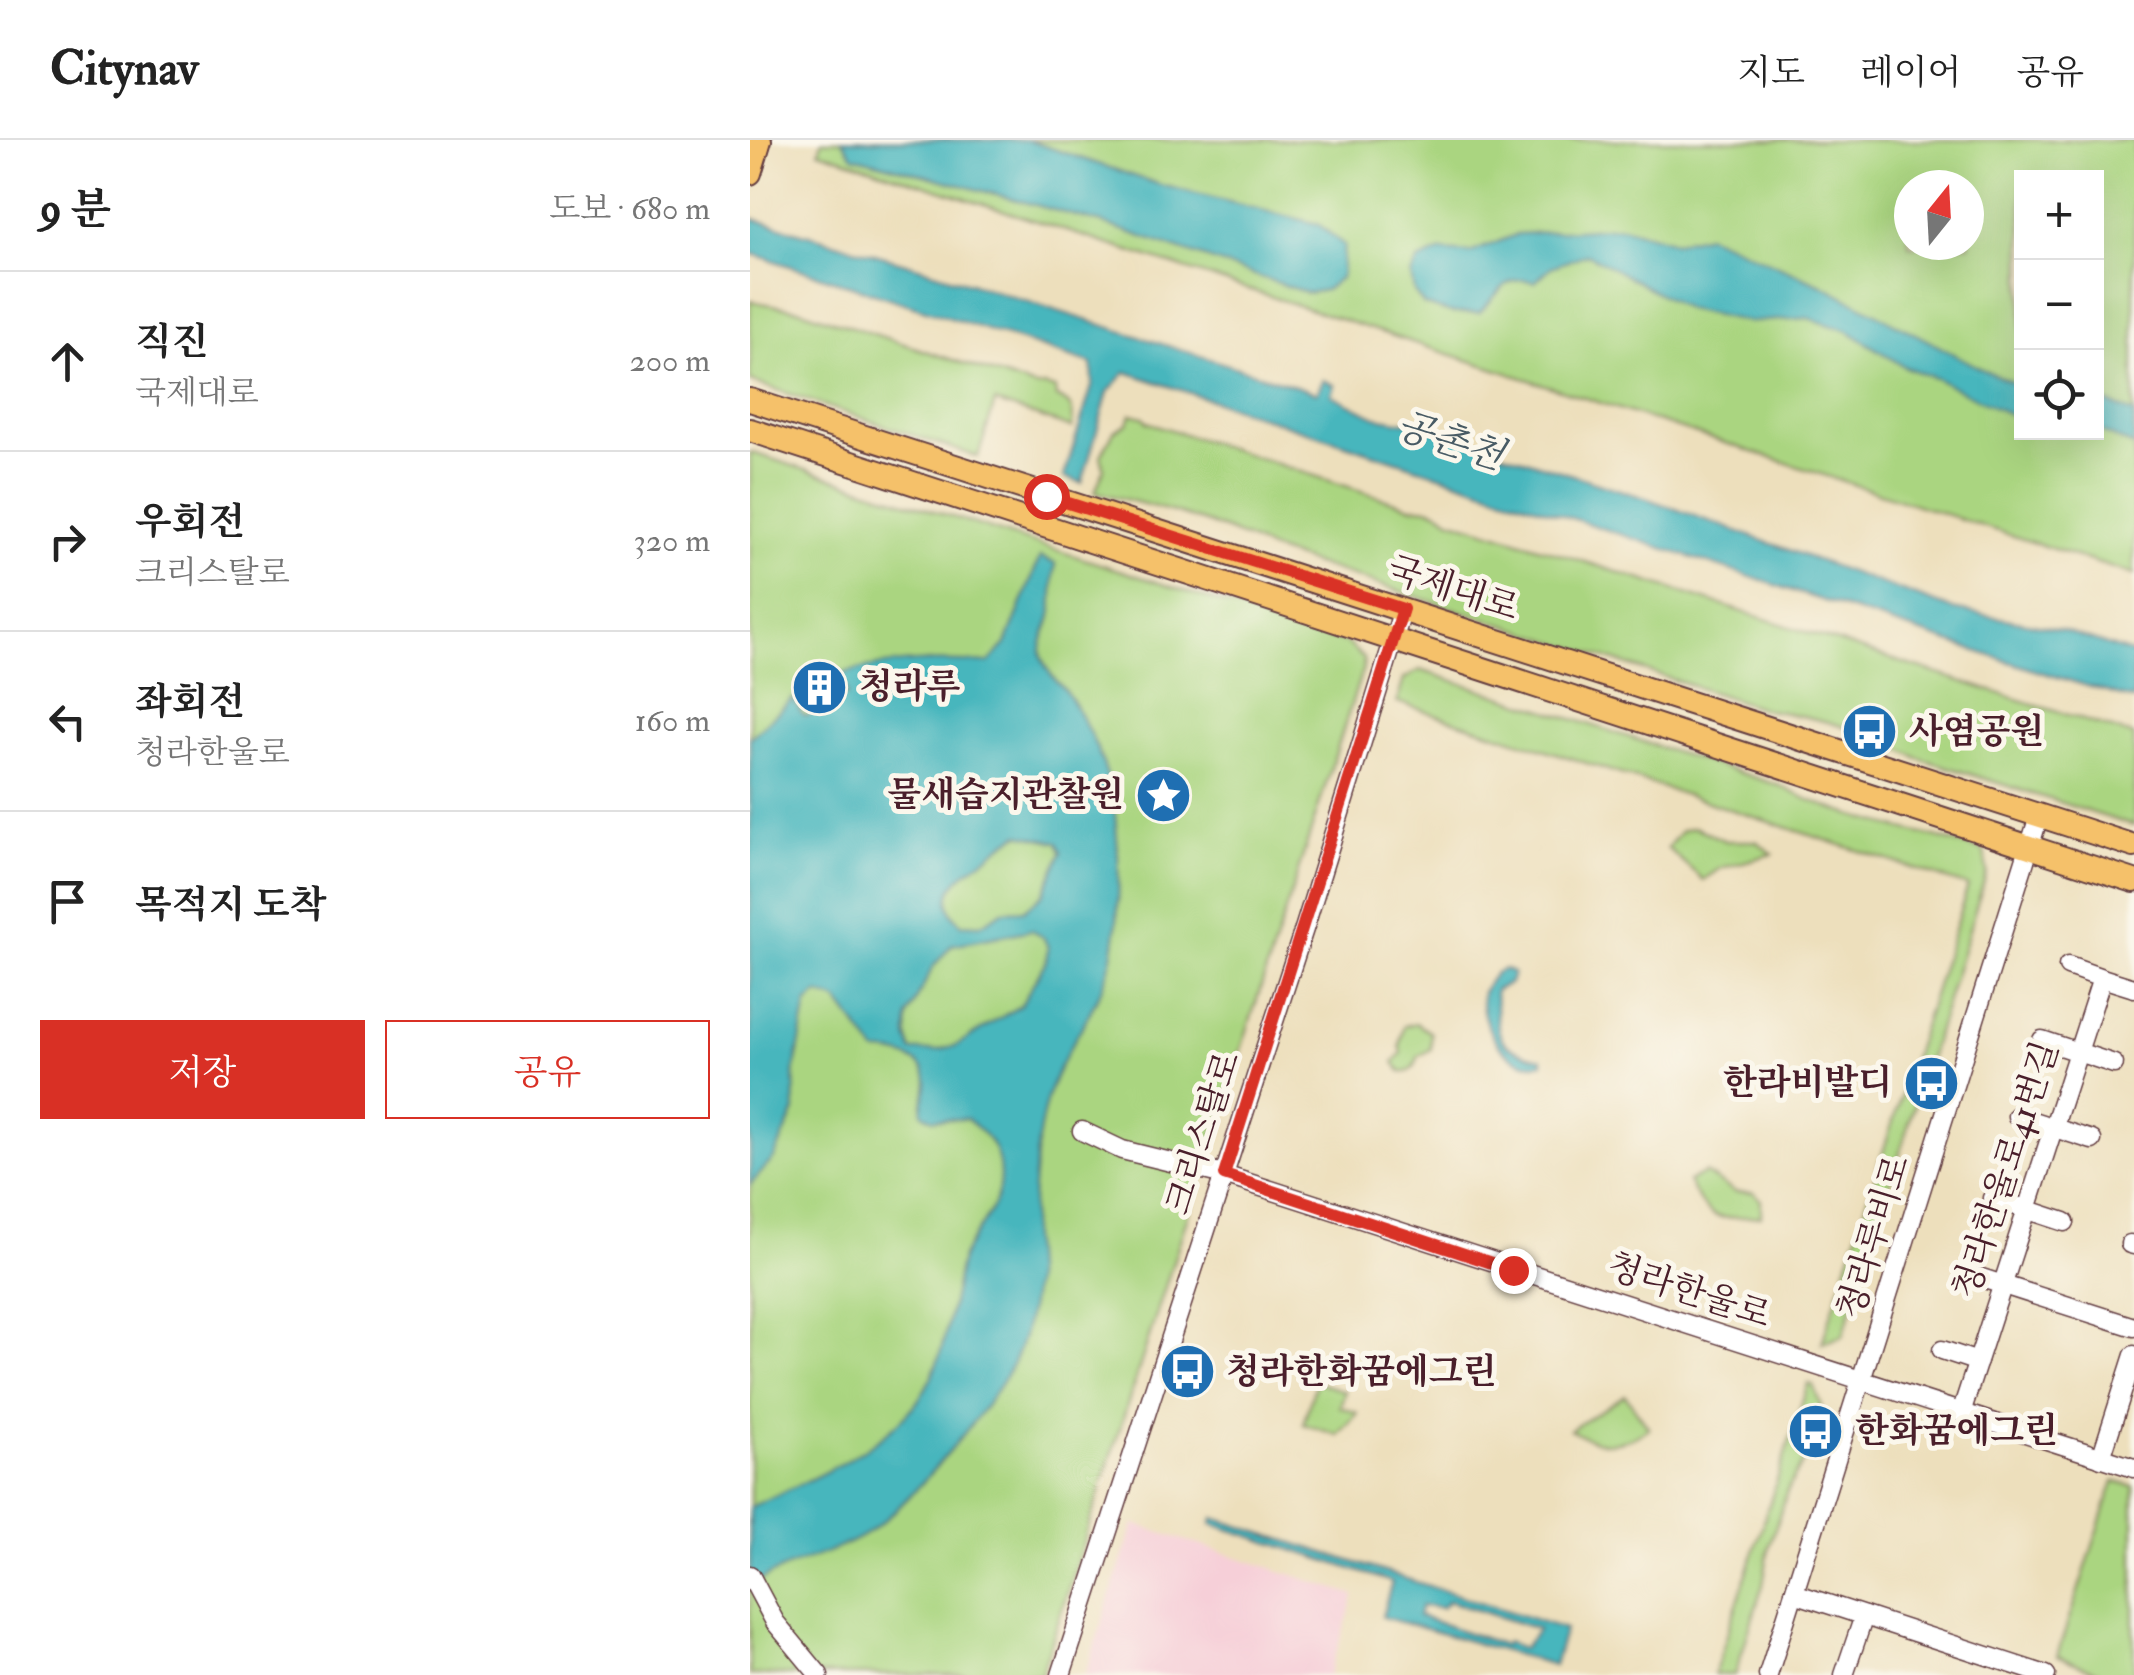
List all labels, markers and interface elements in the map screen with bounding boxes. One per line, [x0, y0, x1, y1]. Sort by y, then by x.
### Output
text: Citynav [50, 39, 198, 99]
text: 지도 [1737, 51, 1805, 95]
text: 레이어 [1860, 51, 1961, 95]
text: 공유 [2016, 51, 2084, 95]
north arrow [1894, 170, 1984, 260]
map controls [2014, 170, 2104, 440]
button: + [2014, 170, 2104, 260]
text: 9 분 [40, 184, 111, 236]
text: 도보 · 680 m [549, 189, 710, 229]
button: − [2014, 260, 2104, 350]
text: 직진 [135, 318, 208, 366]
icon: ahead [40, 334, 95, 389]
text: 200 m [629, 341, 710, 381]
button: locate [2014, 350, 2104, 440]
text: 국제대로 [135, 373, 259, 413]
water label: 공촌천 [1390, 401, 1512, 482]
route start [1024, 474, 1070, 520]
text: 우회전 [135, 498, 245, 546]
icon: right [40, 514, 95, 569]
text: 320 m [634, 521, 710, 561]
street label: 국제대로 [1382, 547, 1524, 631]
text: 크리스탈로 [135, 553, 290, 593]
building icon: 청라루 [790, 657, 850, 717]
place label: 청라루 [859, 665, 961, 709]
text: 좌회전 [135, 678, 245, 726]
icon: left [40, 694, 95, 749]
text: 160 m [635, 701, 710, 741]
bus stop icon: 사염공원 [1840, 702, 1900, 762]
place label: 사염공원 [1909, 710, 2044, 754]
text: 청라한울로 [135, 733, 290, 773]
place icon: 물새습지관찰원 [1133, 765, 1193, 825]
place label: 물새습지관찰원 [887, 773, 1124, 817]
icon: arrive [40, 874, 95, 929]
text: 목적지 도착 [135, 881, 327, 929]
button: 저장 [40, 1020, 365, 1119]
button: 공유 [385, 1020, 710, 1119]
street label: 청라한울로41번길 [1944, 1036, 2068, 1304]
street label: 크리스탈로 [1156, 1046, 1250, 1220]
bus stop icon: 한라비발디 [1901, 1053, 1961, 1113]
place label: 한라비발디 [1723, 1061, 1892, 1105]
street label: 청라루비로 [1828, 1150, 1920, 1324]
street label: 청라한울로 [1602, 1244, 1776, 1338]
route end [1491, 1248, 1537, 1294]
bus stop icon: 청라한화꿈에그린 [1157, 1342, 1217, 1402]
place label: 청라한화꿈에그린 [1226, 1350, 1496, 1394]
bus stop icon: 한화꿈에그린 [1786, 1401, 1846, 1461]
place label: 한화꿈에그린 [1855, 1409, 2058, 1453]

